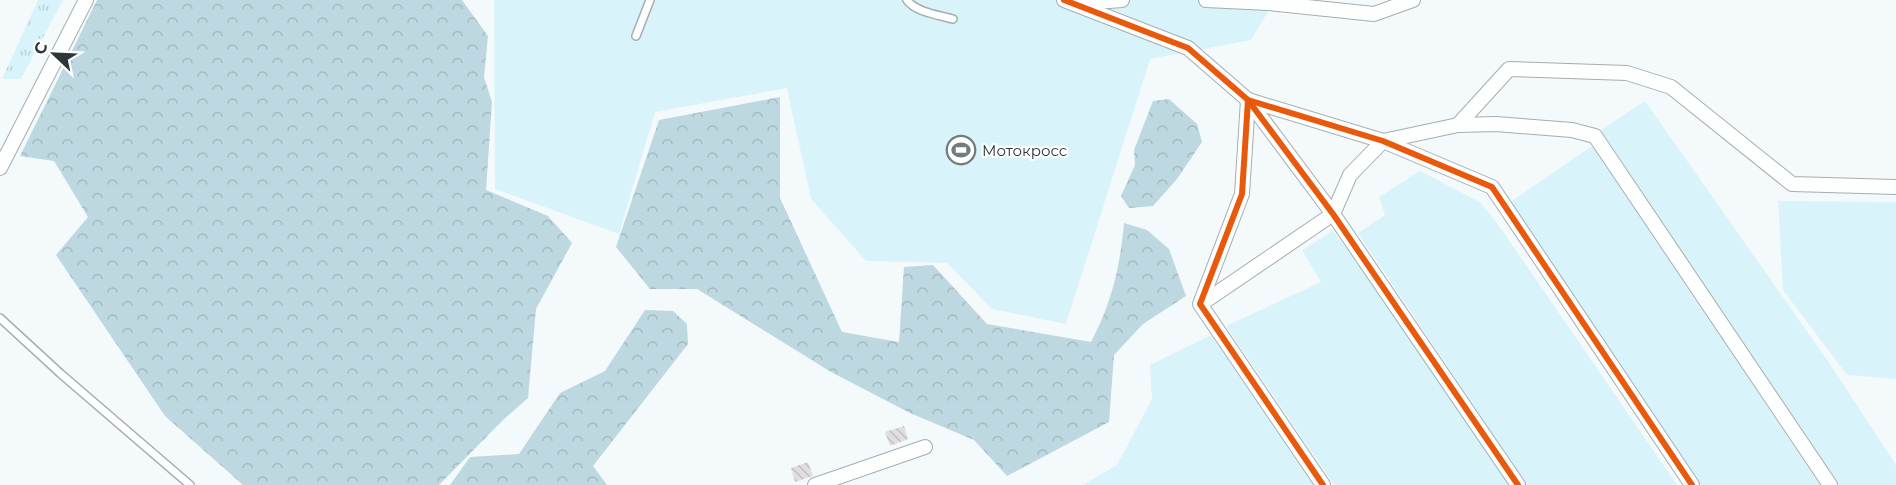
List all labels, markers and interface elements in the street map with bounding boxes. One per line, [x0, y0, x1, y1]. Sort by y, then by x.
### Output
north arrow [24, 24, 84, 84]
text: С [30, 39, 52, 57]
sports icon: Мотокросс [945, 134, 977, 166]
place label: Мотокросс [982, 141, 1067, 160]

